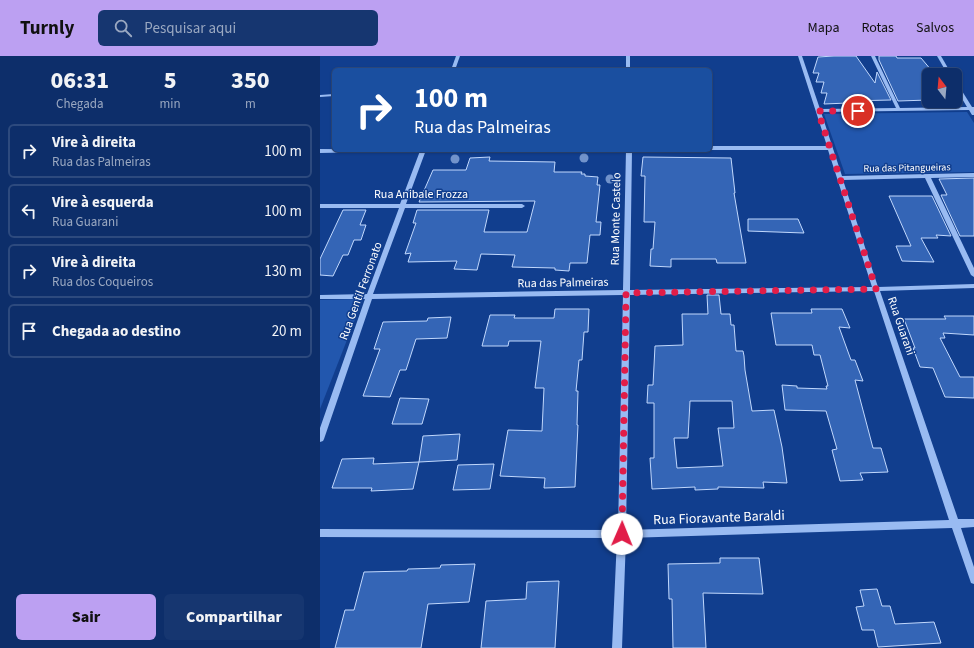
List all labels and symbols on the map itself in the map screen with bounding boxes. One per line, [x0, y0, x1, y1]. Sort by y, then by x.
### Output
north arrow [922, 68, 962, 108]
pin [841, 94, 875, 128]
street label: Rua das Pitangueiras [863, 160, 951, 176]
street label: Rua Monte Castelo [607, 172, 625, 266]
street label: Rua Anibale Frozza [374, 186, 468, 203]
street label: Rua Gentil Ferronato [335, 239, 387, 343]
street label: Rua das Palmeiras [517, 274, 609, 292]
street label: Rua Guarani [883, 294, 919, 358]
street label: Rua Fioravante Baraldi [653, 506, 785, 530]
position arrow [601, 513, 643, 555]

